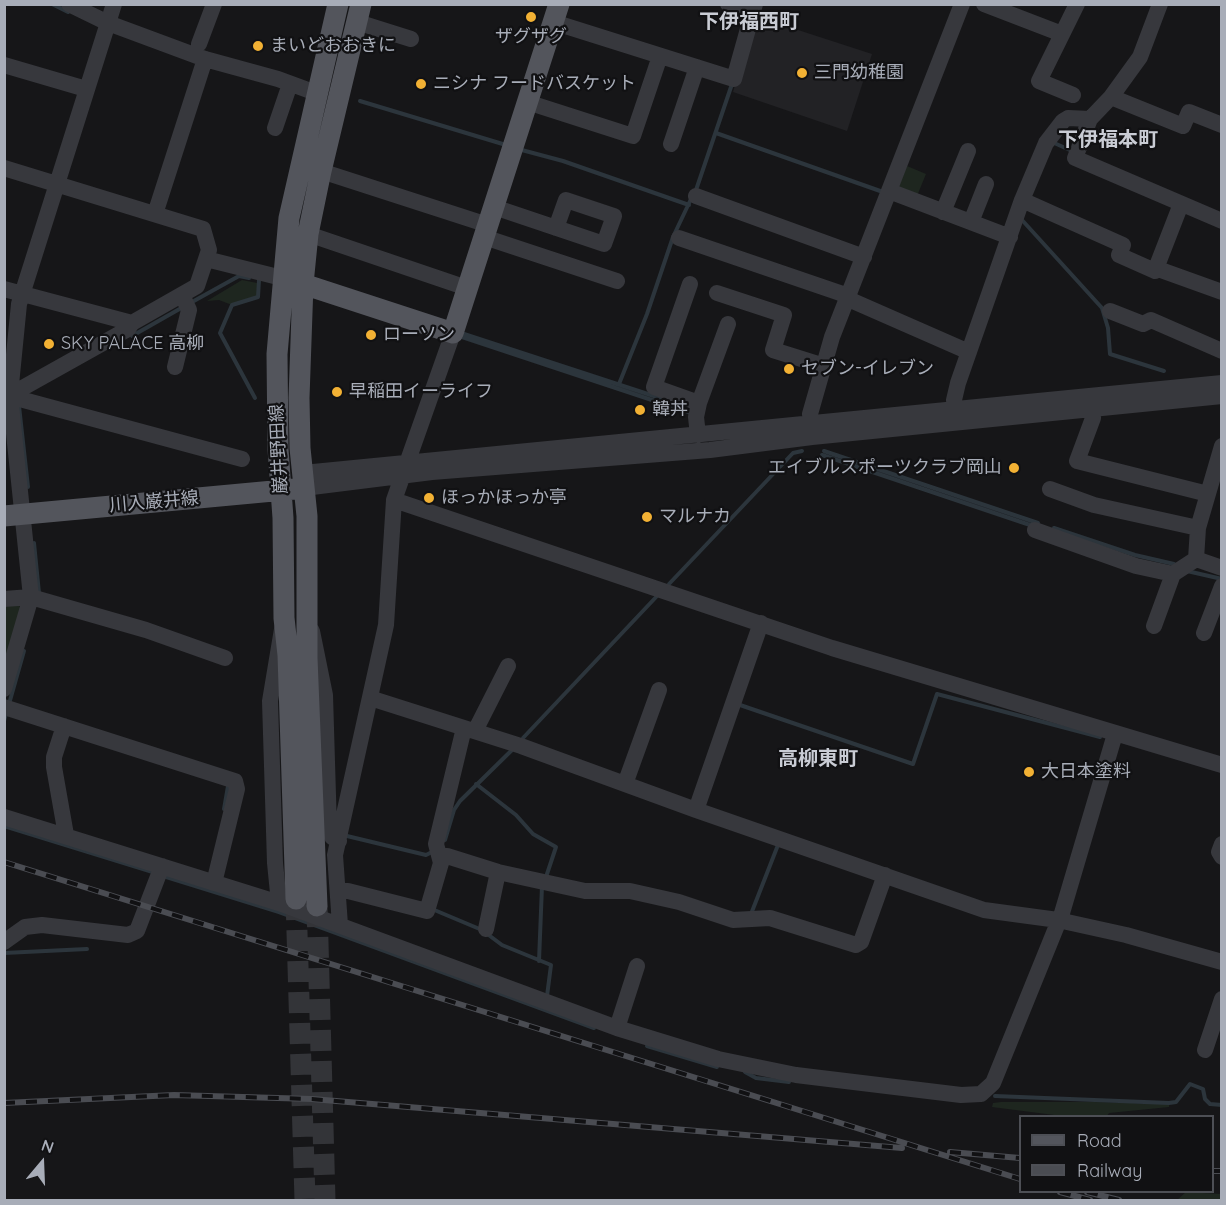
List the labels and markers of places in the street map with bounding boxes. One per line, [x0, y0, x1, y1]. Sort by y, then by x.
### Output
marker: ザグザグ [524, 10, 538, 24]
place label: ザグザグ [495, 26, 567, 48]
place label: まいどおおきに [270, 35, 396, 57]
marker: まいどおおきに [251, 39, 265, 53]
place label: 三門幼稚園 [814, 62, 904, 84]
marker: 三門幼稚園 [795, 66, 809, 80]
place label: ニシナ フードバスケット [433, 73, 636, 95]
marker: ニシナ フードバスケット [414, 77, 428, 91]
place label: ローソン [383, 324, 455, 346]
marker: ローソン [364, 328, 378, 342]
place label: SKY PALACE 高柳 [61, 333, 204, 355]
marker: SKY PALACE 高柳 [42, 337, 56, 351]
place label: セブン-イレブン [801, 358, 934, 380]
marker: セブン-イレブン [782, 362, 796, 376]
place label: 早稲田イーライフ [349, 381, 493, 403]
marker: 早稲田イーライフ [330, 385, 344, 399]
place label: 韓丼 [652, 399, 688, 421]
marker: 韓丼 [633, 403, 647, 417]
place label: エイブルスポーツクラブ岡山 [768, 457, 1002, 479]
marker: エイブルスポーツクラブ岡山 [1007, 461, 1021, 475]
place label: ほっかほっか亭 [441, 487, 567, 509]
marker: ほっかほっか亭 [422, 491, 436, 505]
place label: マルナカ [659, 506, 731, 528]
marker: マルナカ [640, 510, 654, 524]
place label: 大日本塗料 [1041, 761, 1131, 783]
marker: 大日本塗料 [1022, 765, 1036, 779]

